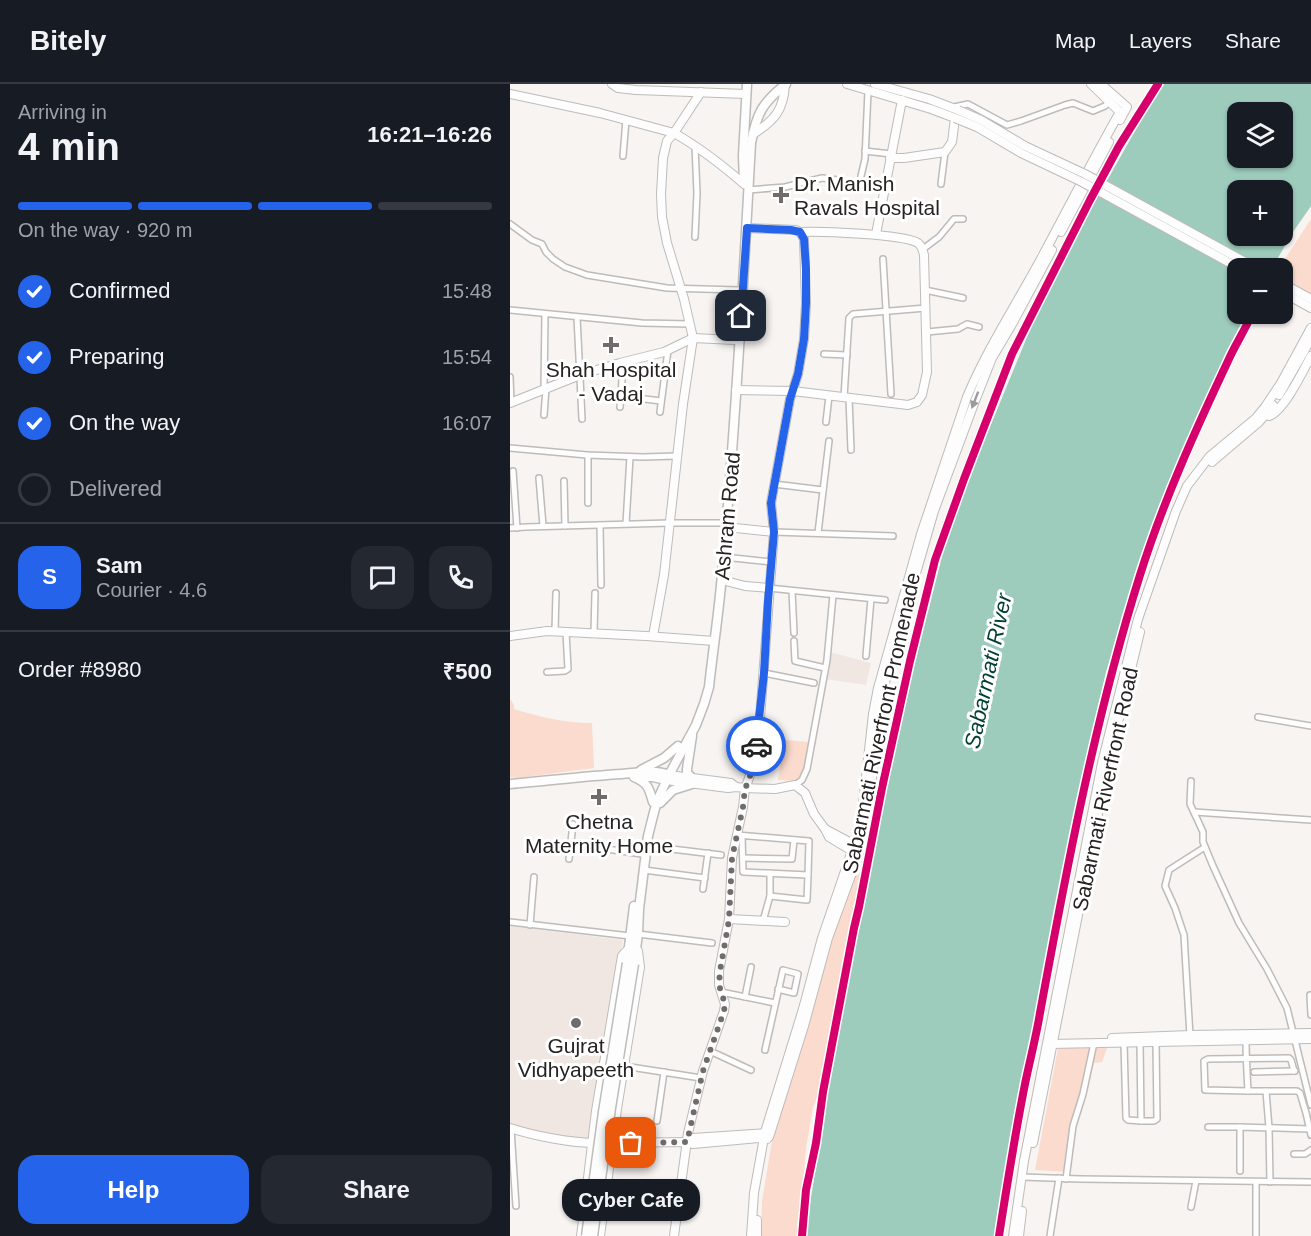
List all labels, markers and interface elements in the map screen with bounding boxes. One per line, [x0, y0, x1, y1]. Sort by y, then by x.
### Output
text: Bitely [30, 25, 106, 56]
text: Map [1055, 29, 1096, 52]
text: Layers [1129, 29, 1192, 52]
text: Share [1225, 29, 1281, 52]
text: Arriving in [18, 101, 107, 123]
map controls [1227, 102, 1293, 324]
button: layers [1227, 102, 1293, 168]
text: 16:21–16:26 [367, 122, 492, 147]
text: 4 min [18, 125, 120, 168]
place label: Dr. Manish Ravals Hospital [794, 172, 940, 219]
button: + [1227, 180, 1293, 246]
marker: Dr. Manish Ravals Hospital [772, 186, 790, 204]
text: On the way · 920 m [18, 219, 193, 241]
button: − [1227, 258, 1293, 324]
icon: check [18, 275, 51, 308]
text: Confirmed [69, 278, 170, 303]
text: 15:48 [442, 280, 492, 302]
pin [715, 290, 766, 341]
icon: home [724, 299, 757, 332]
marker: Shah Hospital - Vadaj [602, 336, 620, 354]
icon: check [18, 341, 51, 374]
text: Preparing [69, 344, 164, 369]
text: 15:54 [442, 346, 492, 368]
place label: Shah Hospital - Vadaj [546, 358, 676, 405]
one-way arrow [970, 391, 979, 409]
icon: check [18, 407, 51, 440]
text: On the way [69, 410, 180, 435]
text: 16:07 [442, 412, 492, 434]
street label: Ashram Road [710, 451, 744, 581]
text: Delivered [69, 476, 162, 501]
button: chat [351, 546, 414, 609]
button: phone [429, 546, 492, 609]
text: Sam [96, 553, 142, 578]
text: S [42, 564, 57, 589]
street label: Sabarmati Riverfront Promenade [838, 570, 924, 876]
text: Courier · 4.6 [96, 579, 207, 601]
water label: Sabarmati River [959, 590, 1017, 751]
text: Order #8980 [18, 657, 142, 682]
text: ₹500 [443, 659, 492, 684]
street label: Sabarmati Riverfront Road [1068, 665, 1142, 913]
courier [726, 716, 786, 776]
icon: car [740, 730, 773, 763]
marker: Chetna Maternity Home [590, 788, 608, 806]
place label: Chetna Maternity Home [525, 810, 673, 857]
marker: Gujrat Vidhyapeeth [569, 1016, 583, 1030]
place label: Gujrat Vidhyapeeth [518, 1034, 634, 1081]
pin [605, 1117, 656, 1168]
icon: bag [614, 1126, 647, 1159]
button: Help [18, 1155, 249, 1224]
button: Share [261, 1155, 492, 1224]
callout: Cyber Cafe [562, 1179, 700, 1221]
text: Cyber Cafe [578, 1189, 684, 1211]

